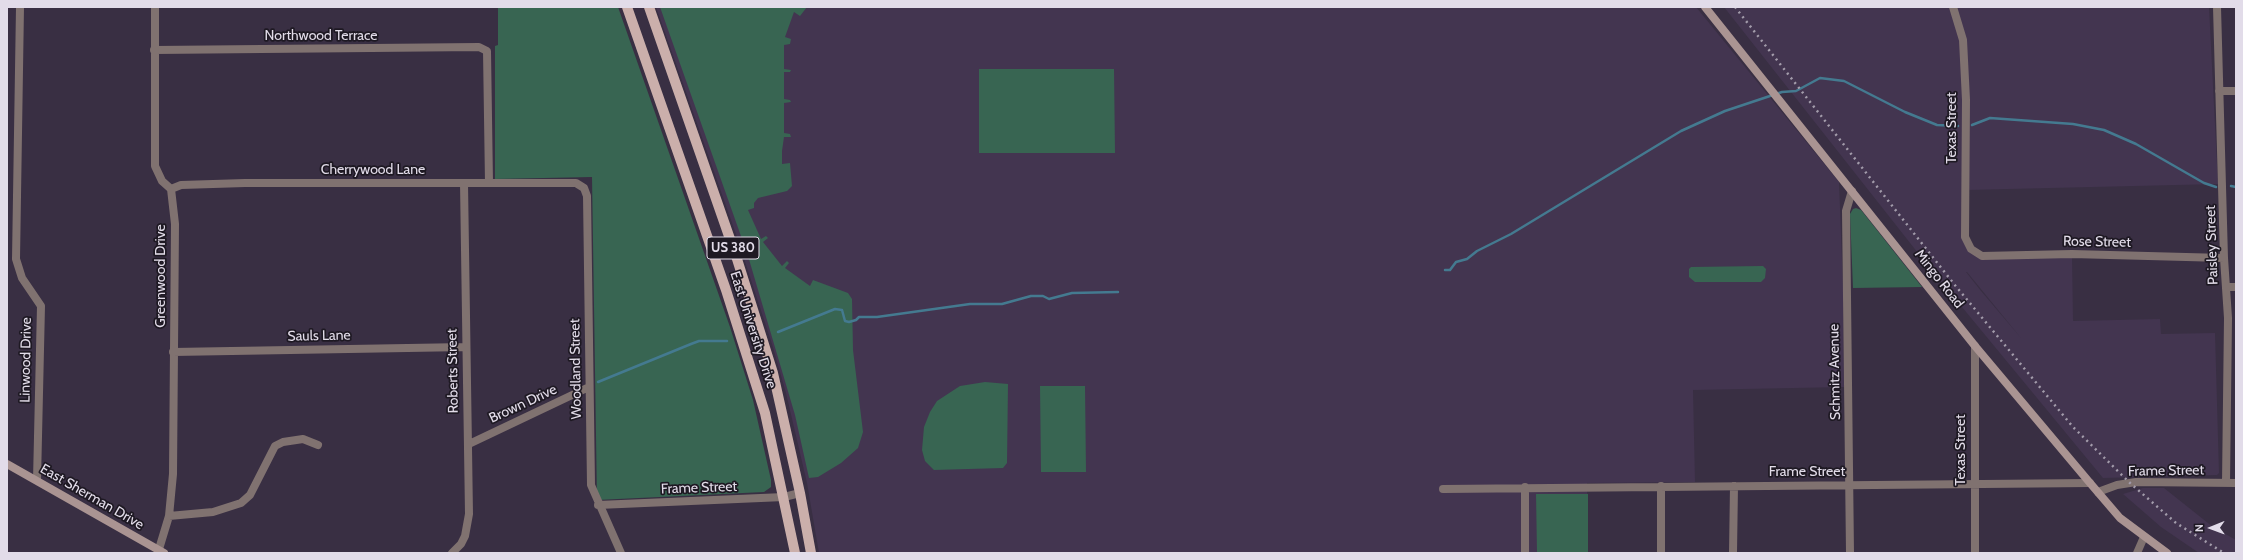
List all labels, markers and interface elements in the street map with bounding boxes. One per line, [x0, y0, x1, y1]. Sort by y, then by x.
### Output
street label: Northwood Terrace [265, 28, 377, 44]
street label: Texas Street [1944, 92, 1960, 164]
street label: Cherrywood Lane [321, 162, 425, 178]
street label: Paisley Street [2202, 205, 2222, 285]
street label: Greenwood Drive [153, 224, 169, 328]
street label: Rose Street [2063, 233, 2131, 251]
road number: US 380 [707, 237, 759, 259]
street label: Mingo Road [1911, 246, 1967, 312]
street label: East University Drive [726, 269, 780, 391]
street label: Linwood Drive [17, 317, 35, 403]
street label: Woodland Street [567, 319, 585, 419]
street label: Schmitz Avenue [1826, 324, 1844, 420]
street label: Sauls Lane [287, 327, 351, 345]
street label: Roberts Street [444, 328, 462, 414]
street label: Brown Drive [487, 381, 559, 427]
street label: Texas Street [1953, 414, 1969, 486]
street label: East Sherman Drive [37, 461, 147, 533]
street label: Frame Street [2128, 462, 2204, 480]
street label: Frame Street [1769, 464, 1845, 480]
street label: Frame Street [661, 478, 737, 498]
north arrow [2191, 508, 2231, 548]
text: N [2192, 524, 2206, 532]

